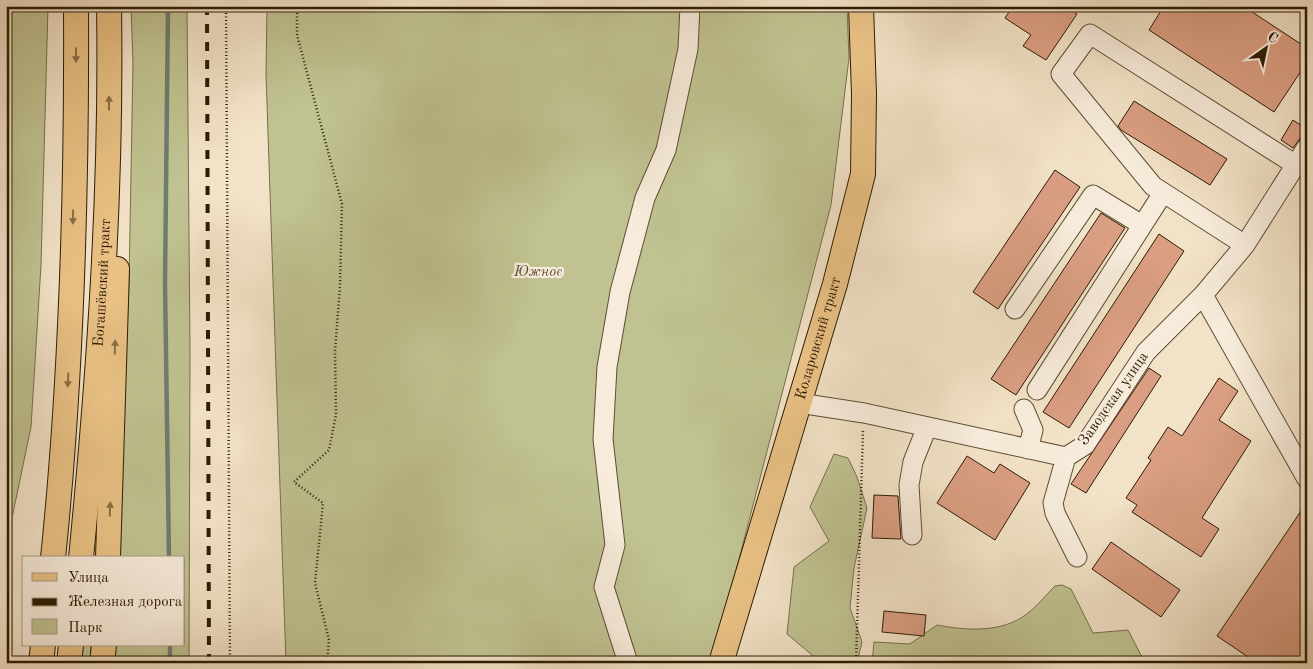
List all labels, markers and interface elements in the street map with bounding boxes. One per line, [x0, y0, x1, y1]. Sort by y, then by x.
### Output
north arrow [1240, 22, 1290, 72]
text: С [1265, 30, 1280, 46]
one-way arrow [72, 47, 80, 63]
one-way arrow [105, 95, 113, 111]
one-way arrow [69, 210, 77, 226]
street label: Богашёвский тракт [91, 218, 113, 347]
park label: Южное [513, 265, 562, 280]
street label: Коларовский тракт [793, 276, 844, 401]
one-way arrow [112, 338, 120, 354]
street label: Заводская улица [1076, 349, 1152, 448]
one-way arrow [63, 372, 71, 388]
one-way arrow [107, 501, 115, 517]
legend [22, 556, 185, 646]
text: Улица [68, 571, 109, 586]
text: Железная дорога [68, 595, 183, 610]
text: Парк [68, 621, 103, 636]

